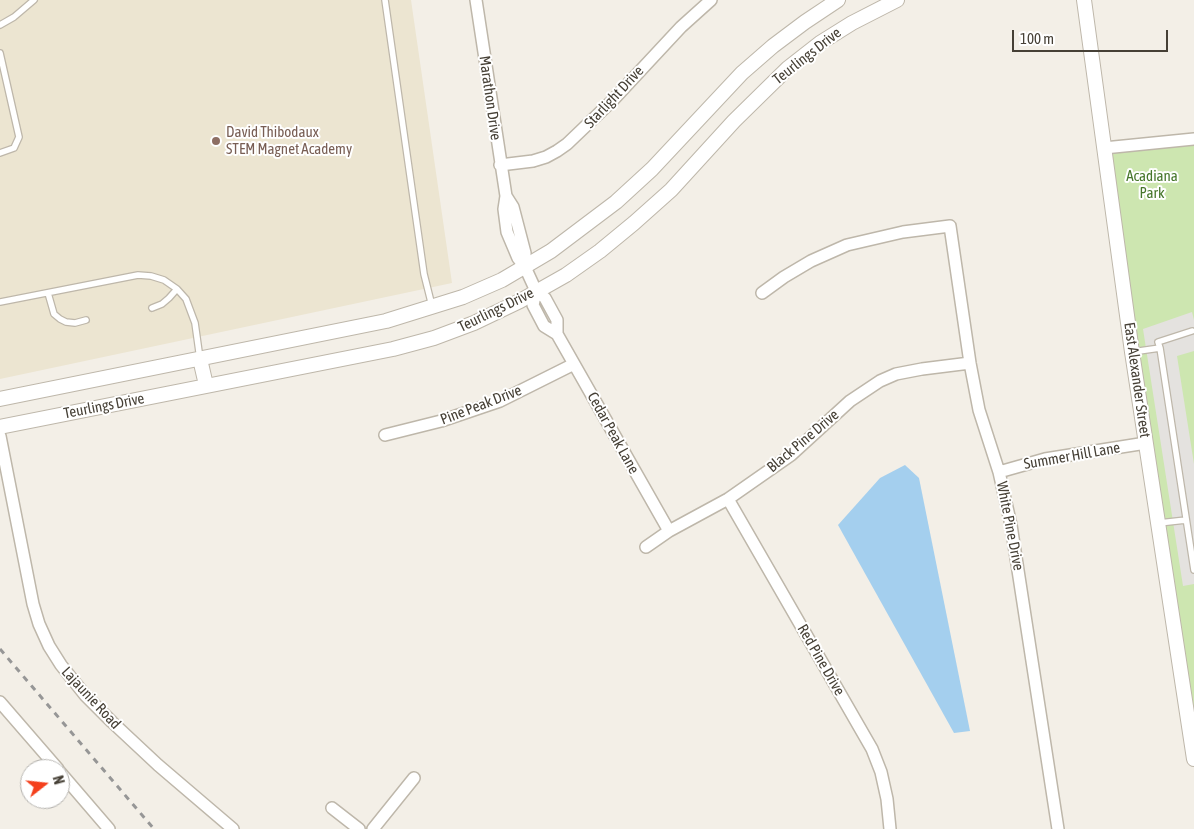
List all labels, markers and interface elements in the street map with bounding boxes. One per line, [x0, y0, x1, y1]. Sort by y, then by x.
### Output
scale bar [1014, 20, 1170, 52]
street label: Teurlings Drive [769, 24, 845, 88]
text: 100 m [1020, 30, 1054, 47]
street label: Marathon Drive [475, 55, 505, 141]
street label: Starlight Drive [581, 62, 647, 132]
place label: David Thibodaux STEM Magnet Academy [226, 123, 352, 158]
marker: David Thibodaux STEM Magnet Academy [210, 135, 222, 147]
park label: Acadiana Park [1126, 167, 1178, 202]
street label: Teurlings Drive [455, 284, 537, 336]
street label: East Alexander Street [1120, 321, 1154, 439]
street label: Pine Peak Drive [438, 381, 524, 429]
street label: Teurlings Drive [62, 389, 146, 423]
street label: Cedar Peak Lane [583, 389, 643, 477]
street label: Black Pine Drive [764, 406, 842, 476]
street label: Summer Hill Lane [1022, 439, 1122, 473]
street label: White Pine Drive [993, 480, 1027, 572]
street label: Red Pine Drive [793, 621, 849, 699]
street label: Lajaunie Road [58, 663, 124, 733]
north arrow [20, 759, 70, 809]
text: N [50, 774, 67, 786]

